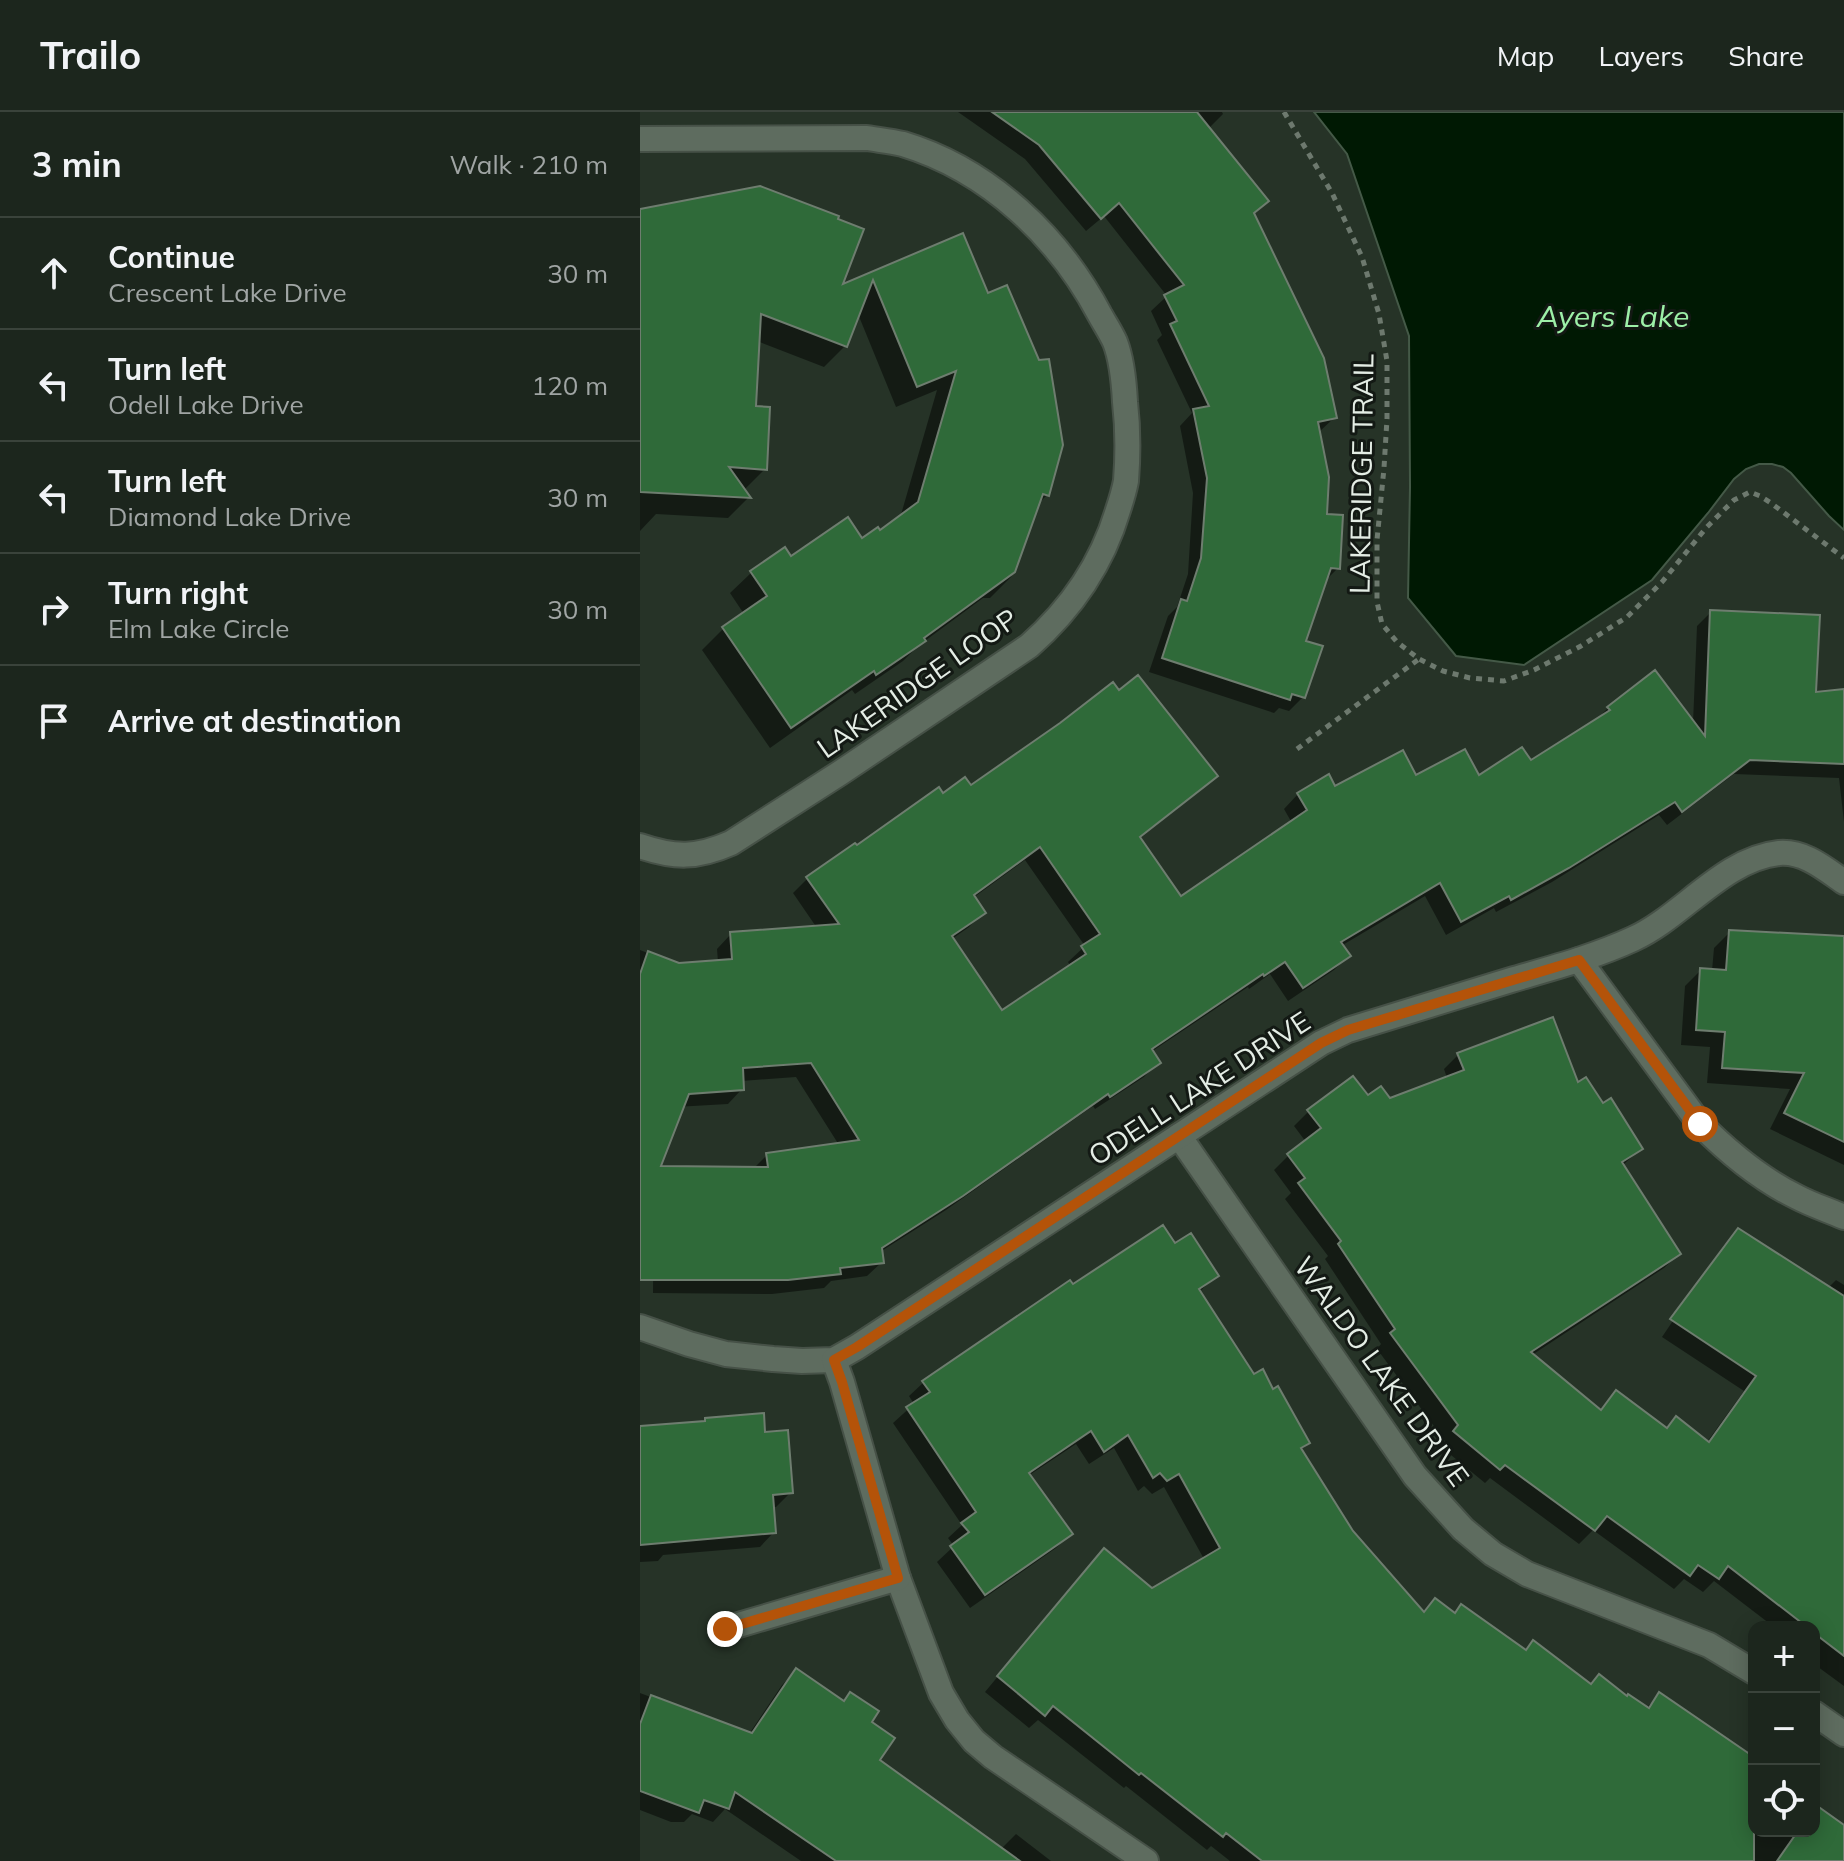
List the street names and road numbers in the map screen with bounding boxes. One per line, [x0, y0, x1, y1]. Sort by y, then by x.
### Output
street label: LAKERIDGE TRAIL [1341, 354, 1381, 594]
street label: LAKERIDGE LOOP [810, 601, 1024, 765]
street label: ODELL LAKE DRIVE [1082, 1003, 1316, 1173]
street label: WALDO LAKE DRIVE [1287, 1249, 1477, 1493]

